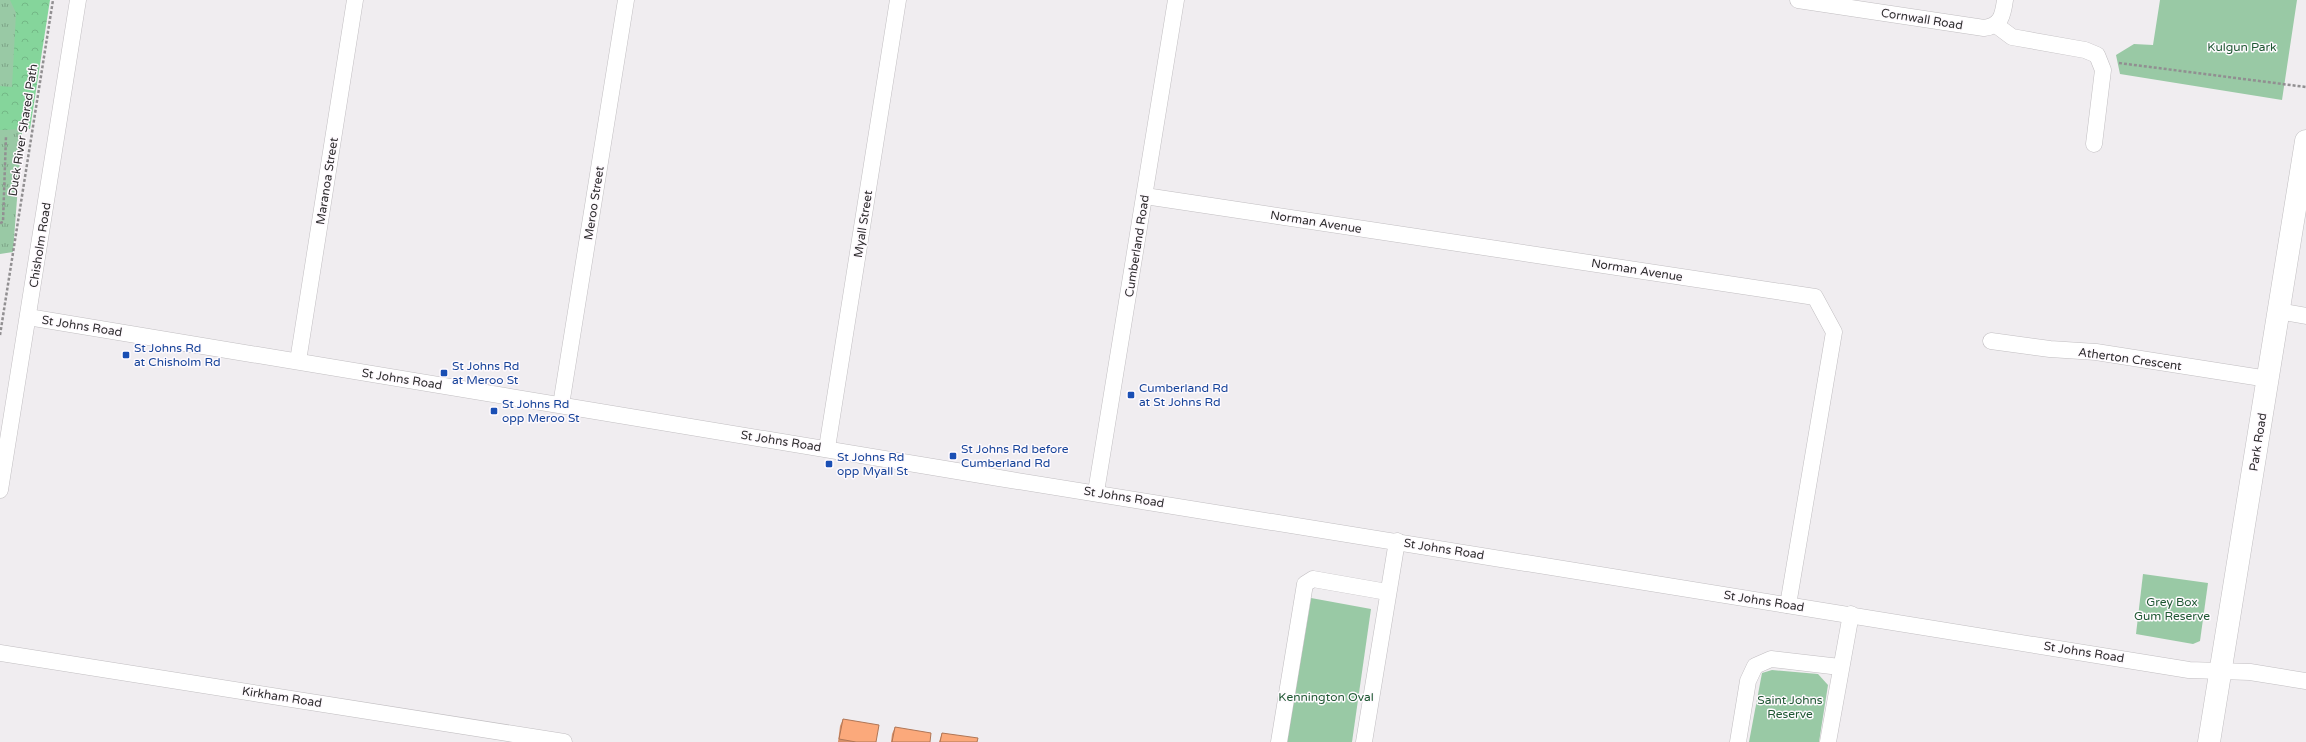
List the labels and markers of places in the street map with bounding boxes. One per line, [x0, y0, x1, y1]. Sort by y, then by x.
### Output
place label: St Johns Rd at Chisholm Rd [134, 341, 221, 369]
marker: St Johns Rd at Chisholm Rd [121, 350, 131, 360]
place label: St Johns Rd at Meroo St [452, 359, 519, 387]
marker: St Johns Rd at Meroo St [439, 368, 449, 378]
place label: Cumberland Rd at St Johns Rd [1139, 381, 1228, 409]
marker: Cumberland Rd at St Johns Rd [1126, 390, 1136, 400]
place label: St Johns Rd opp Meroo St [502, 397, 580, 425]
marker: St Johns Rd opp Meroo St [489, 406, 499, 416]
place label: St Johns Rd before Cumberland Rd [961, 442, 1069, 470]
place label: St Johns Rd opp Myall St [837, 450, 908, 478]
marker: St Johns Rd before Cumberland Rd [948, 451, 958, 461]
marker: St Johns Rd opp Myall St [824, 459, 834, 469]

